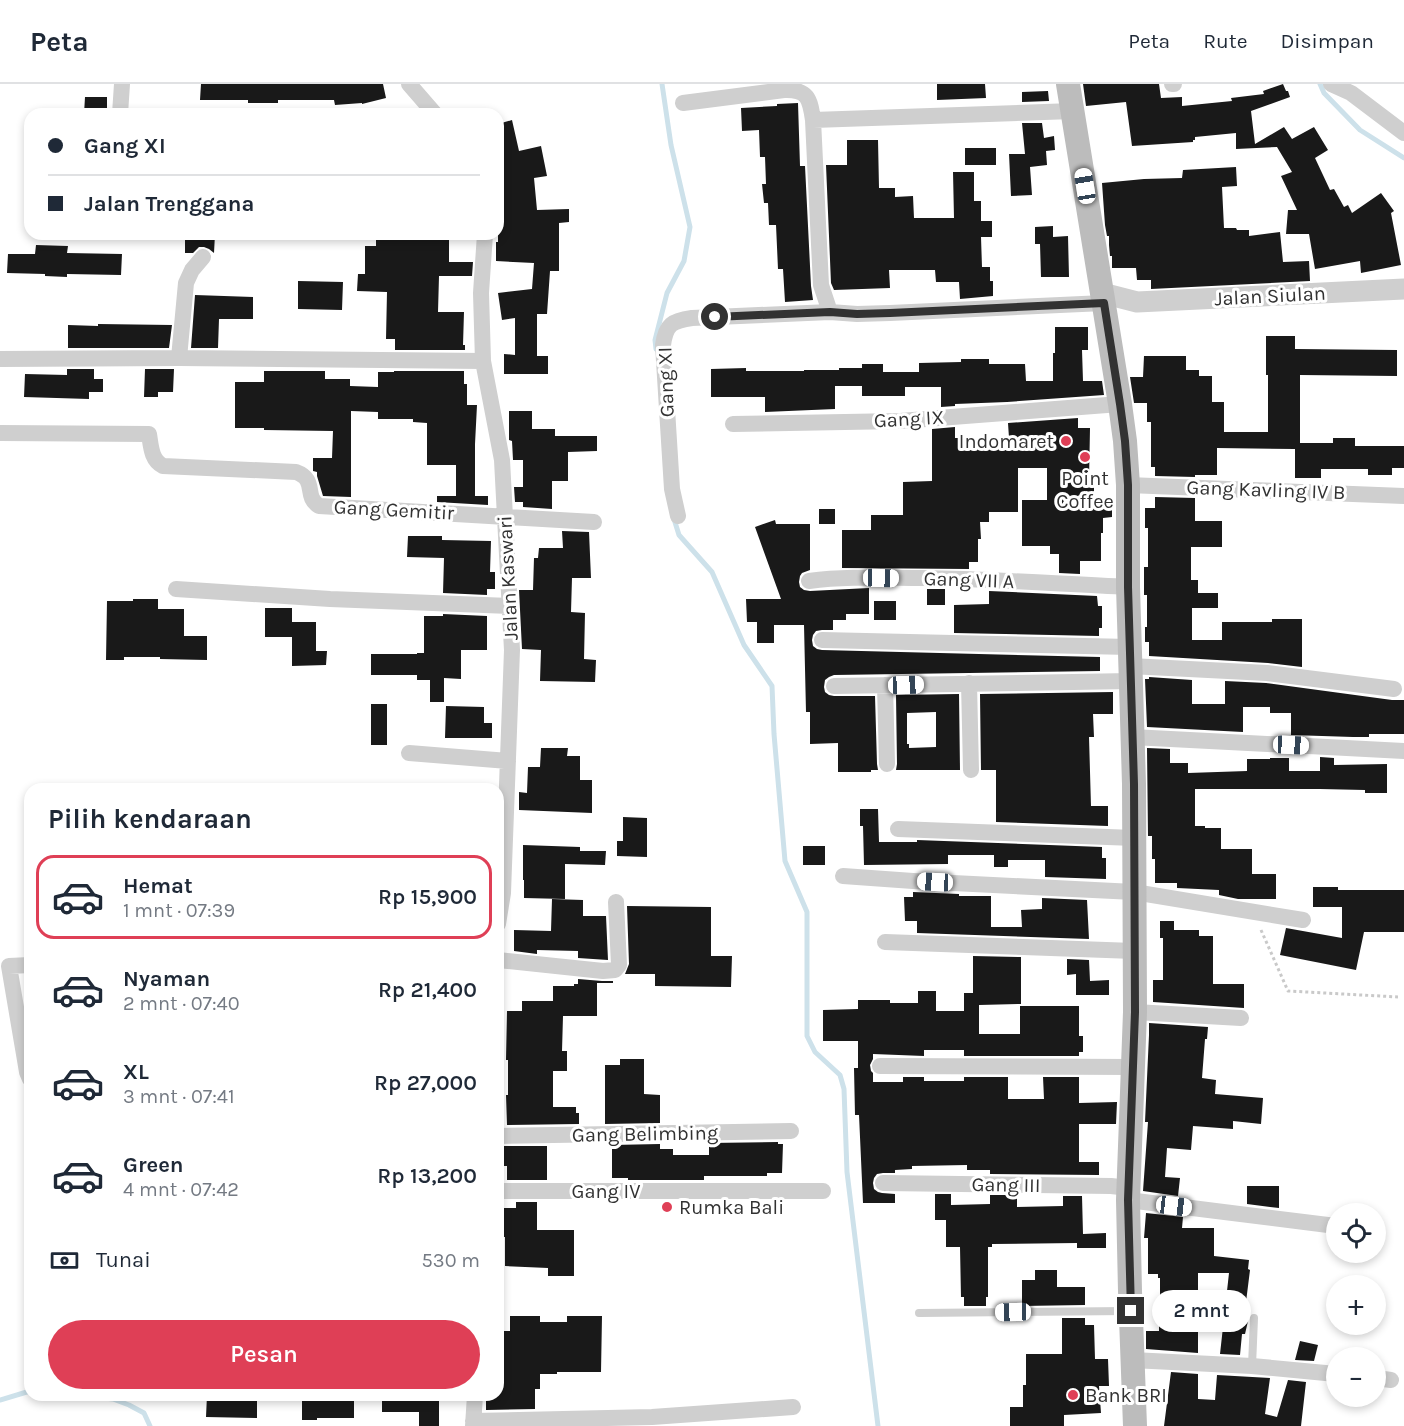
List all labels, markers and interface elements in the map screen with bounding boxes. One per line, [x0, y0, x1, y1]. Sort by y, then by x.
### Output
text: Peta [30, 25, 89, 58]
text: Peta [1128, 29, 1170, 53]
text: Rute [1203, 29, 1247, 53]
text: Disimpan [1280, 29, 1374, 53]
text: Gang XI [84, 133, 166, 159]
car [1073, 167, 1097, 205]
text: Jalan Trenggana [84, 191, 254, 217]
street label: Jalan Siulan [1214, 282, 1326, 310]
route start [701, 303, 728, 330]
street label: Gang XI [653, 346, 679, 418]
street label: Gang IX [873, 406, 945, 432]
place label: Indomaret [959, 430, 1054, 453]
marker: Indomaret [1059, 434, 1073, 448]
marker: Point Coffee [1078, 450, 1092, 464]
place label: Point Coffee [1056, 467, 1114, 513]
street label: Gang Kavling IV B [1186, 476, 1346, 504]
street label: Gang Gemitir [333, 495, 456, 525]
street label: Jalan Kaswari [493, 515, 523, 641]
street label: Gang VII A [923, 567, 1015, 593]
car [863, 569, 899, 587]
car [888, 675, 924, 695]
car [1273, 735, 1309, 755]
text: Pilih kendaraan [48, 803, 252, 835]
icon: car [51, 870, 105, 924]
car [917, 872, 953, 892]
text: Hemat [123, 873, 193, 899]
text: Rp 15,900 [378, 884, 477, 910]
text: 1 mnt · 07:39 [123, 899, 235, 922]
icon: car [51, 963, 105, 1017]
text: Nyaman [123, 966, 210, 992]
text: Rp 21,400 [378, 977, 477, 1003]
text: 2 mnt · 07:40 [123, 992, 240, 1015]
icon: car [51, 1056, 105, 1110]
text: XL [123, 1059, 149, 1085]
text: Rp 27,000 [374, 1070, 477, 1096]
text: 3 mnt · 07:41 [123, 1085, 235, 1108]
street label: Gang Belimbing [572, 1121, 718, 1147]
icon: car [51, 1149, 105, 1203]
text: Green [123, 1152, 184, 1178]
text: Rp 13,200 [377, 1163, 477, 1189]
street label: Gang III [971, 1173, 1041, 1197]
text: 4 mnt · 07:42 [123, 1178, 239, 1201]
street label: Gang IV [572, 1180, 640, 1203]
car [1155, 1195, 1193, 1217]
place label: Rumka Bali [679, 1196, 784, 1219]
marker: Rumka Bali [660, 1200, 674, 1214]
map controls [1326, 1203, 1386, 1407]
button: locate [1326, 1203, 1386, 1263]
icon: cash [48, 1244, 81, 1277]
text: Tunai [96, 1247, 151, 1273]
text: 530 m [422, 1249, 480, 1272]
button: + [1326, 1275, 1386, 1335]
callout: 2 mnt [1152, 1290, 1251, 1332]
route end [1117, 1297, 1144, 1324]
text: 2 mnt [1174, 1299, 1229, 1322]
car [995, 1303, 1031, 1321]
button: Pesan [48, 1320, 480, 1389]
button: − [1326, 1347, 1386, 1407]
place label: Bank BRI [1085, 1384, 1167, 1407]
marker: Bank BRI [1066, 1388, 1080, 1402]

